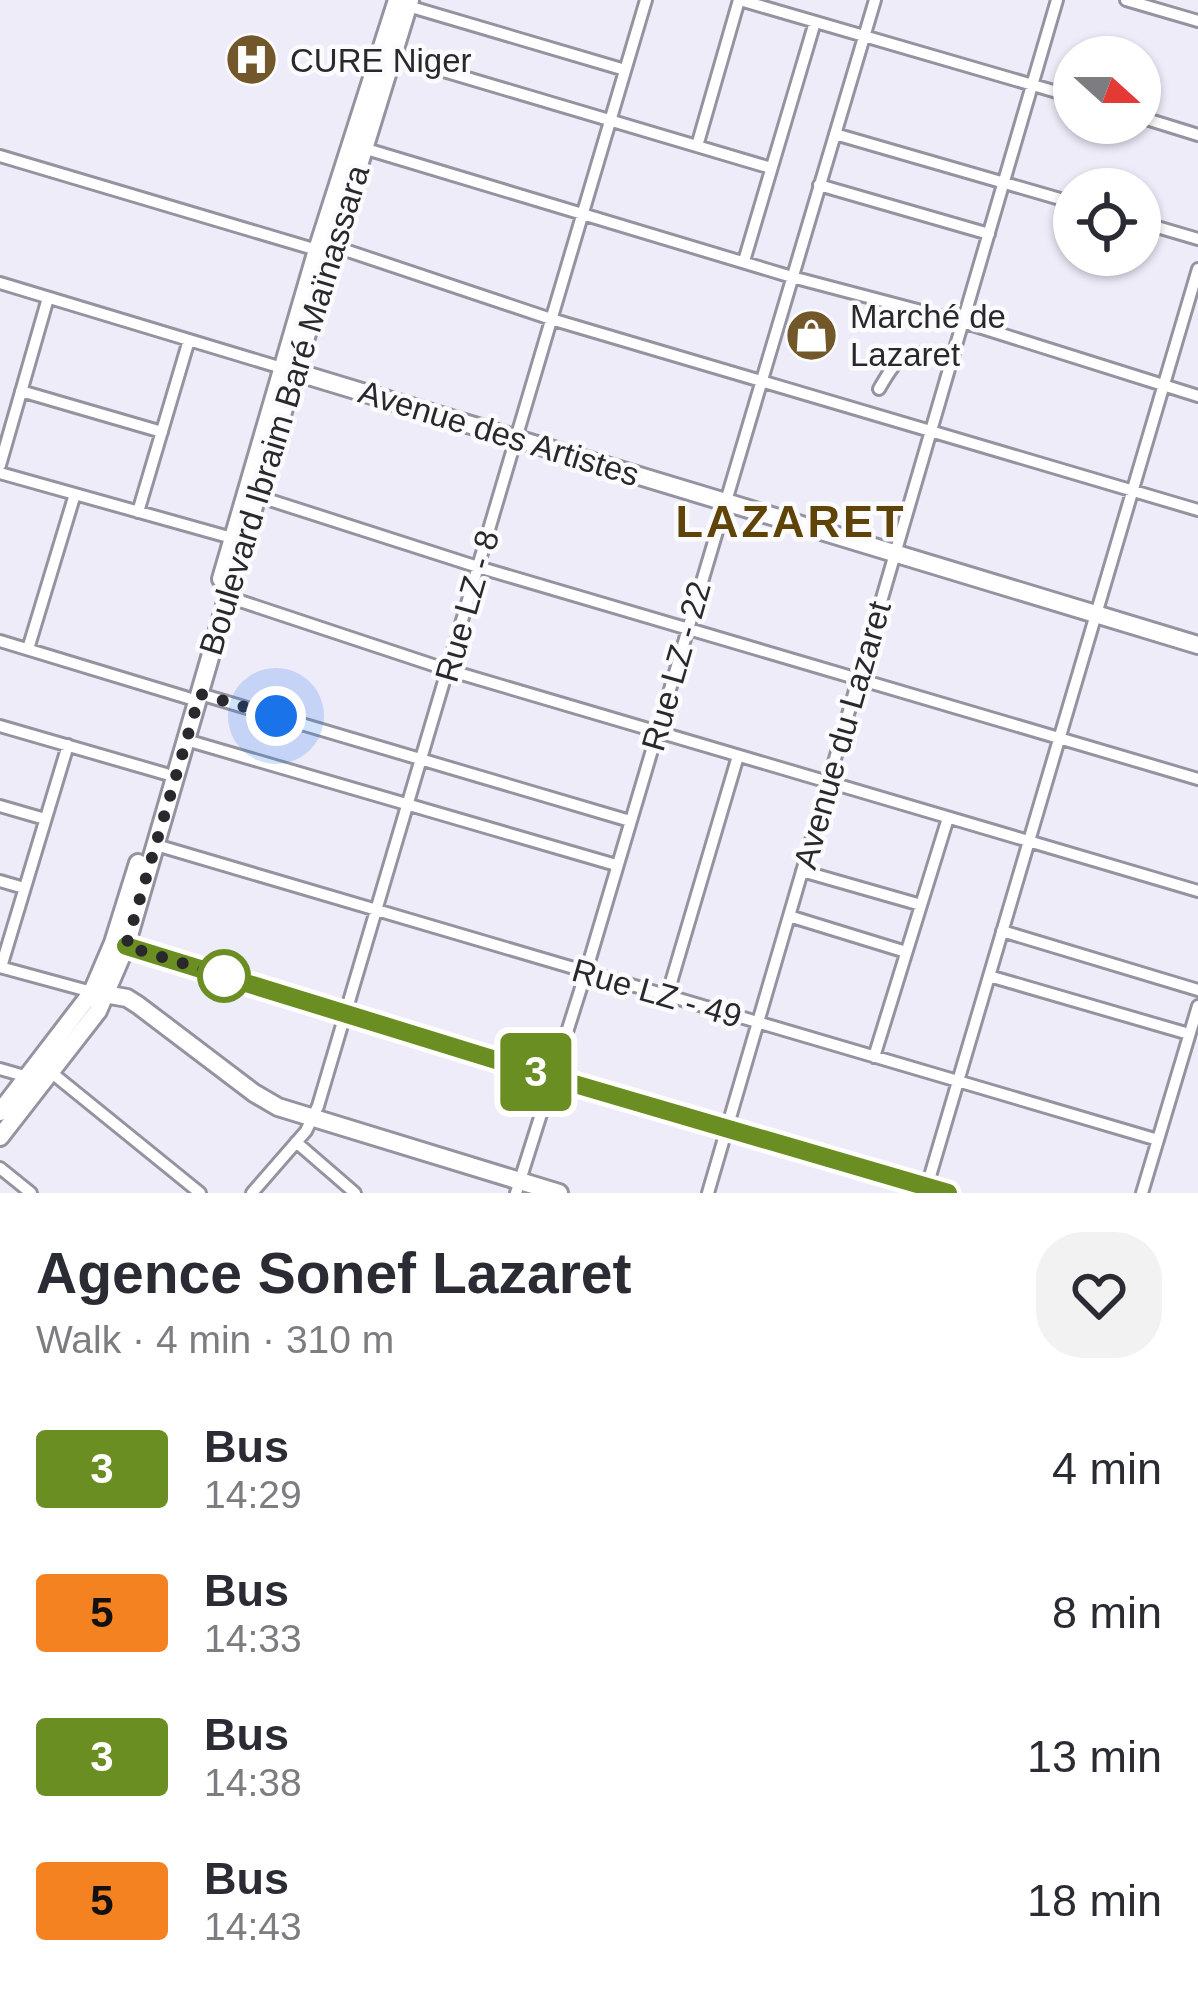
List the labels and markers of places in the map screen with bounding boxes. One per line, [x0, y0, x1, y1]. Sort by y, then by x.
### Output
hospital icon: CURE Niger [223, 32, 279, 88]
place label: CURE Niger [290, 42, 472, 79]
place label: Marché de Lazaret [850, 298, 1006, 373]
shop icon: Marché de Lazaret [783, 307, 839, 363]
unlabelled marker [199, 951, 249, 1001]

